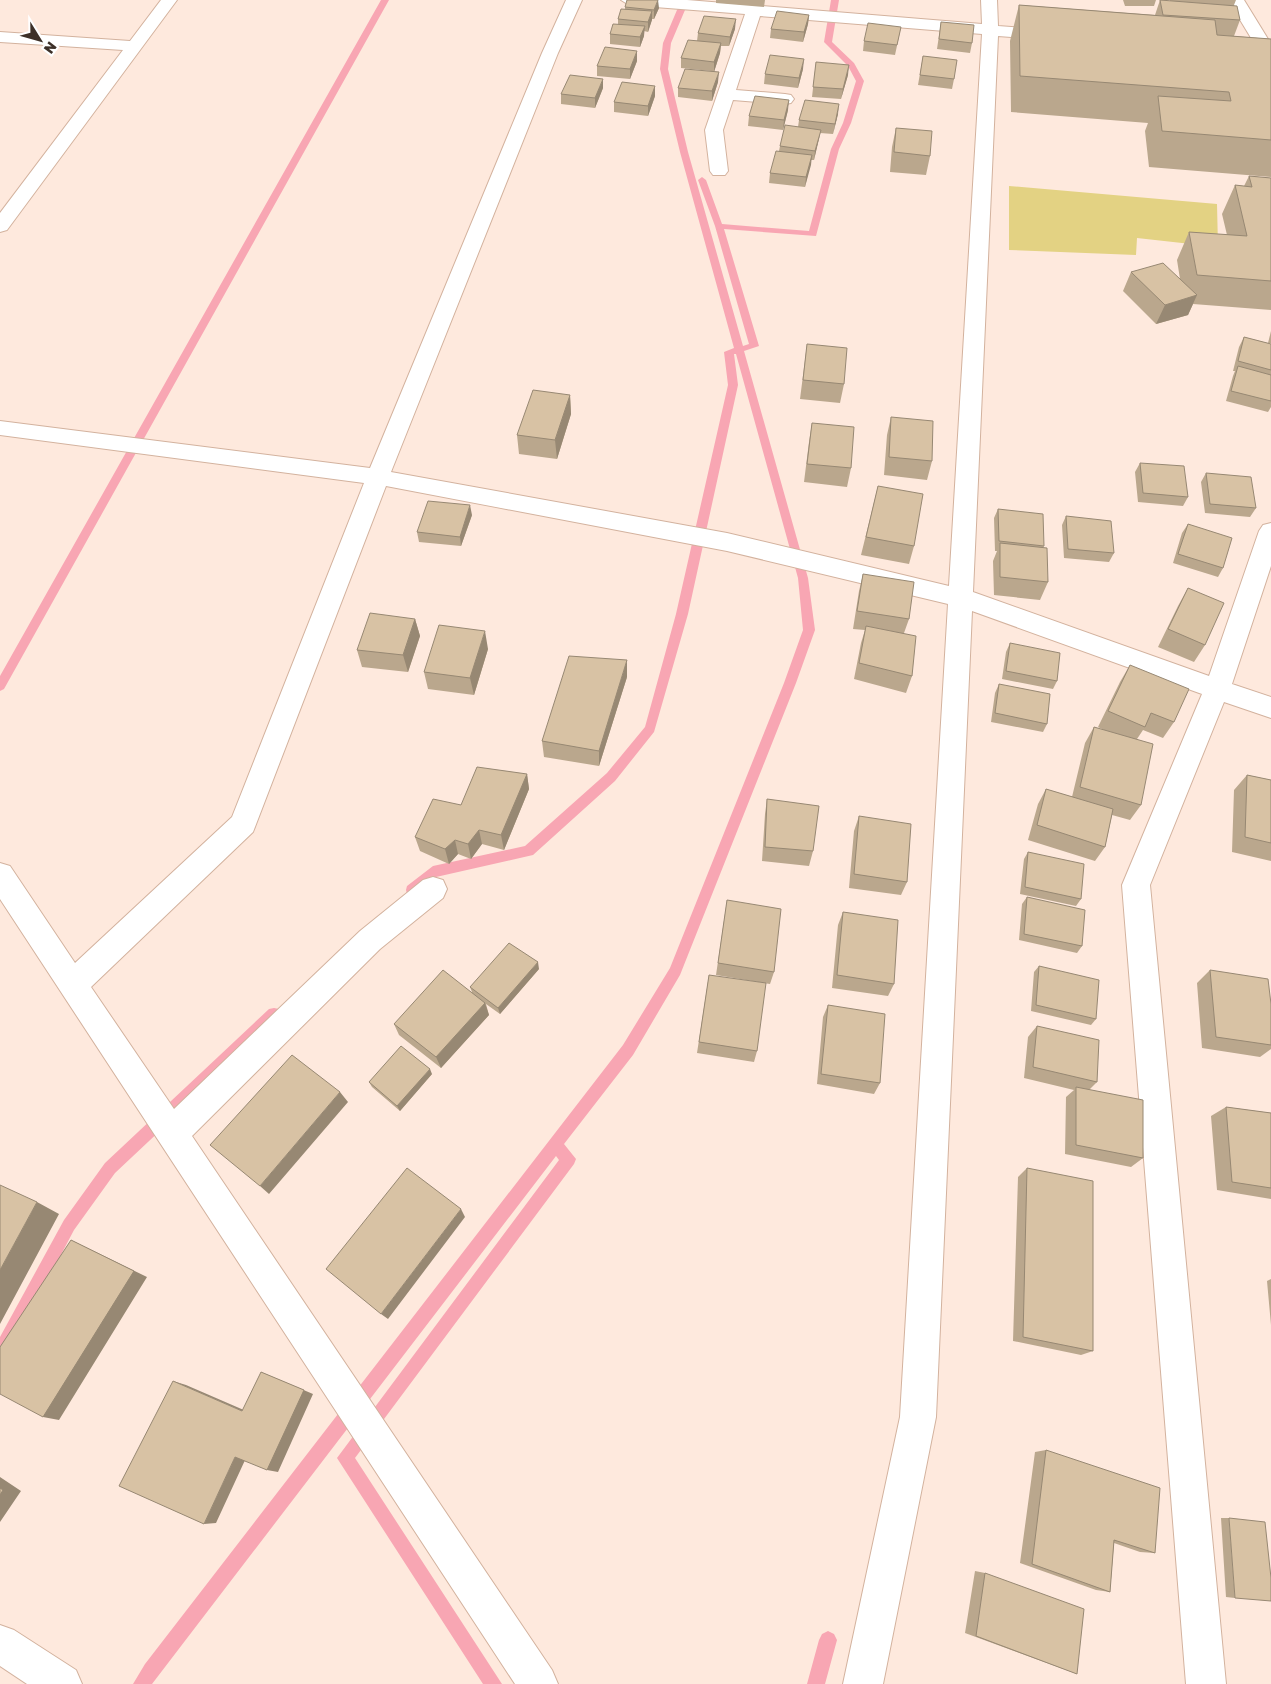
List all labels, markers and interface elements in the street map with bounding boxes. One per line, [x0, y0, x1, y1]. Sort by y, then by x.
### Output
north arrow [15, 15, 65, 65]
text: N [41, 39, 61, 57]

